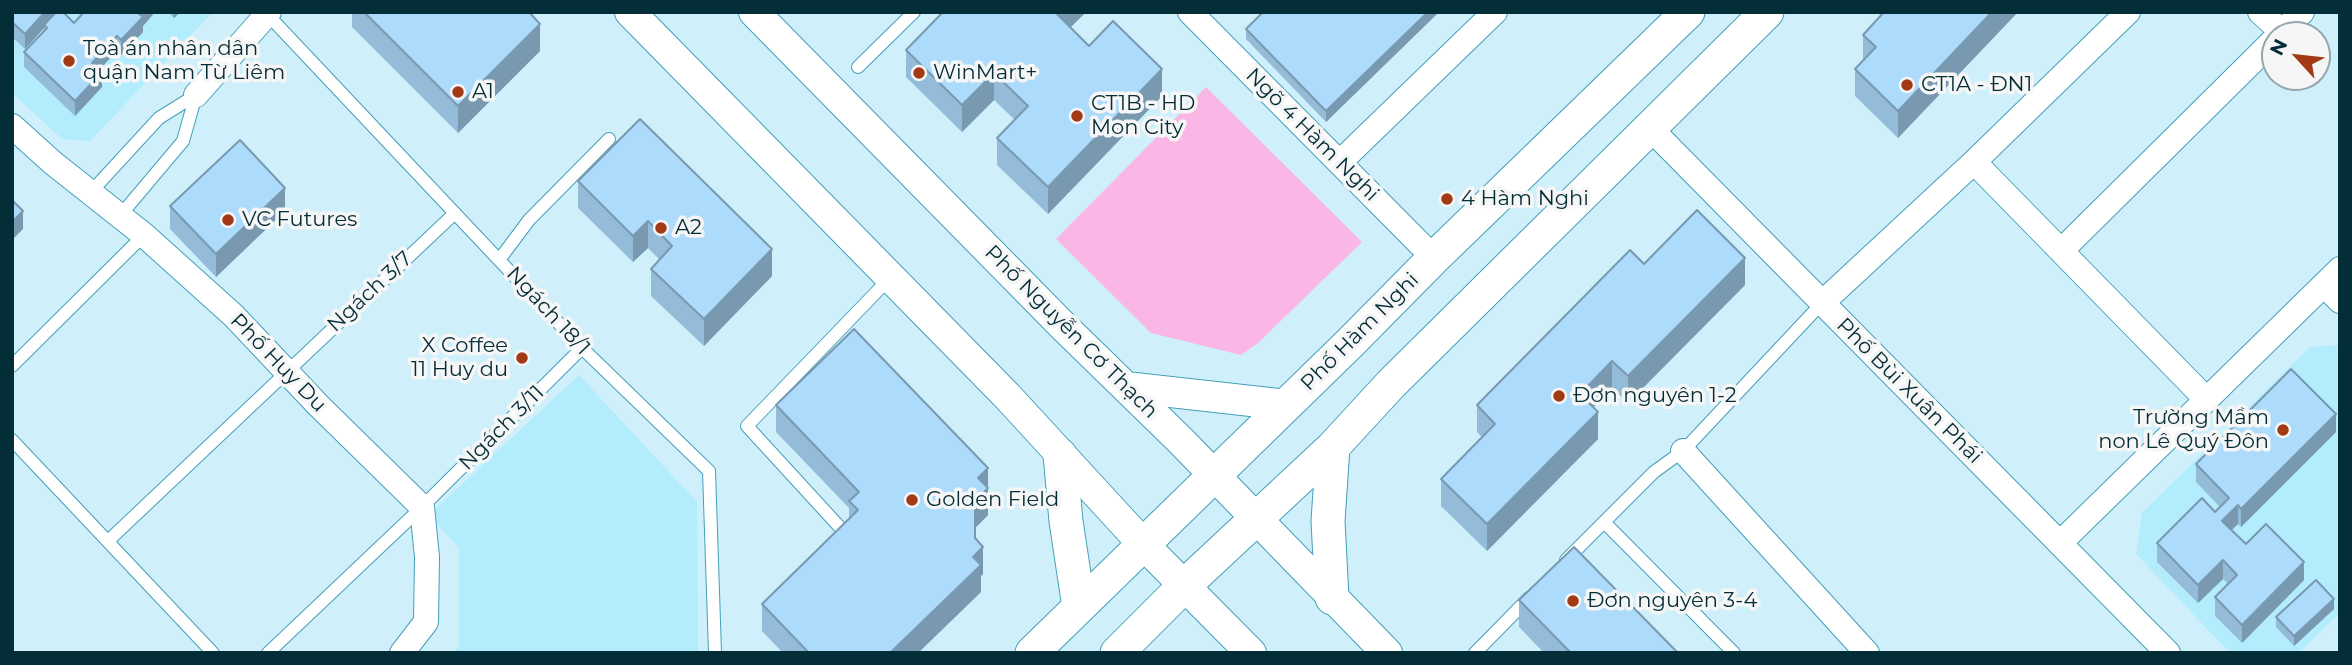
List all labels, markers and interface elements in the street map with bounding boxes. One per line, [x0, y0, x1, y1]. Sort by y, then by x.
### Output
north arrow [2261, 21, 2331, 91]
text: N [2265, 35, 2292, 59]
place label: Toà án nhân dân quận Nam Từ Liêm [83, 36, 285, 86]
marker: Toà án nhân dân quận Nam Từ Liêm [61, 53, 77, 69]
place label: WinMart+ [933, 60, 1037, 86]
street label: Ngõ 4 Hàm Nghi [1240, 63, 1384, 207]
marker: WinMart+ [911, 65, 927, 81]
place label: CT1A - ĐN1 [1921, 72, 2032, 98]
marker: CT1A - ĐN1 [1899, 77, 1915, 93]
place label: A1 [472, 79, 494, 105]
marker: A1 [450, 84, 466, 100]
place label: CT1B - HD Mon City [1091, 91, 1195, 141]
marker: CT1B - HD Mon City [1069, 108, 1085, 124]
place label: 4 Hàm Nghi [1461, 186, 1589, 212]
marker: 4 Hàm Nghi [1439, 191, 1455, 207]
place label: VC Futures [242, 207, 357, 233]
marker: VC Futures [220, 212, 236, 228]
place label: A2 [675, 215, 702, 241]
marker: A2 [653, 220, 669, 236]
street label: Phố Nguyễn Cơ Thạch [979, 240, 1163, 424]
street label: Ngách 3/7 [322, 246, 418, 338]
street label: Ngách 18/1 [501, 262, 595, 360]
street label: Phố Hàm Nghi [1296, 268, 1424, 396]
street label: Phố Huy Du [225, 308, 331, 418]
street label: Phố Bùi Xuân Phái [1831, 313, 1987, 469]
place label: X Coffee 11 Huy du [411, 333, 508, 383]
marker: X Coffee 11 Huy du [514, 350, 530, 366]
street label: Ngách 3/11 [454, 380, 550, 476]
place label: Đơn nguyên 1-2 [1573, 383, 1737, 409]
marker: Đơn nguyên 1-2 [1551, 388, 1567, 404]
place label: Trường Mầm non Lê Quý Đôn [2098, 405, 2269, 455]
marker: Trường Mầm non Lê Quý Đôn [2275, 422, 2291, 438]
place label: Golden Field [926, 487, 1059, 513]
marker: Golden Field [904, 492, 920, 508]
place label: Đơn nguyên 3-4 [1587, 588, 1757, 614]
marker: Đơn nguyên 3-4 [1565, 593, 1581, 609]

